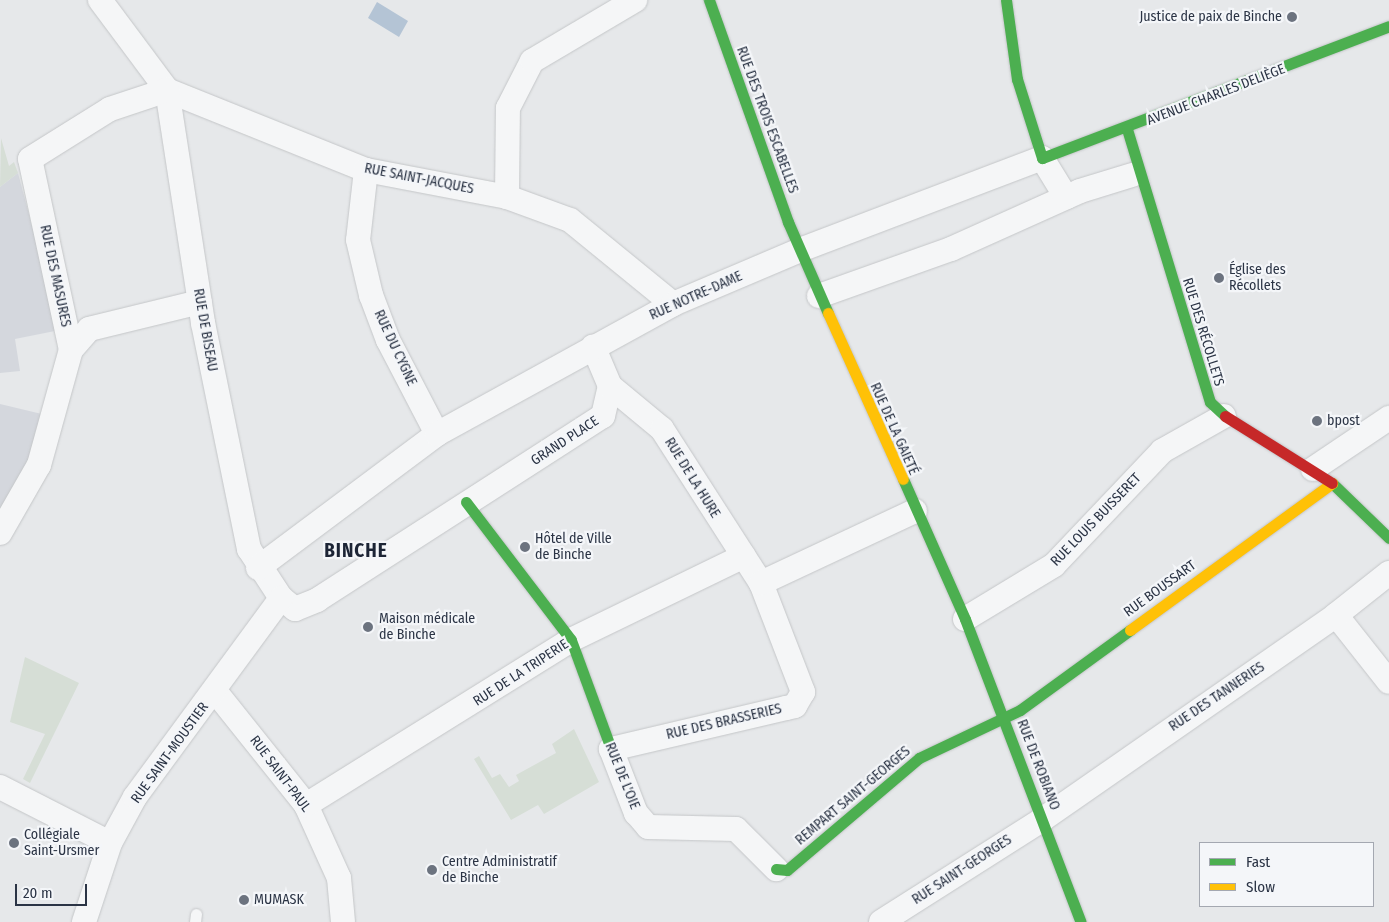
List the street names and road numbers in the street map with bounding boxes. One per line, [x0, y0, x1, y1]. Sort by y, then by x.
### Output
street label: RUE DES TROIS ESCABELLES [733, 44, 801, 196]
street label: AVENUE CHARLES DELIÈGE [1145, 61, 1287, 129]
street label: RUE SAINT-JACQUES [363, 160, 475, 198]
street label: RUE DES MASURES [36, 223, 74, 329]
street label: RUE NOTRE-DAME [647, 268, 745, 324]
street label: RUE DES RÉCOLLETS [1179, 276, 1227, 388]
street label: RUE DE BISEAU [189, 287, 221, 373]
street label: RUE DU CYGNE [370, 307, 420, 389]
street label: RUE DE LA GAIETÉ [866, 380, 922, 478]
street label: GRAND PLACE [528, 413, 602, 469]
street label: RUE DE LA HURE [661, 435, 723, 521]
street label: RUE LOUIS BUISSERET [1047, 470, 1145, 570]
street label: RUE BOUSSART [1121, 557, 1199, 621]
street label: RUE DE LA TRIPERIE [470, 636, 572, 710]
street label: RUE DES TANNERIES [1166, 659, 1268, 735]
street label: RUE SAINT-MOUSTIER [128, 699, 212, 807]
street label: RUE DES BRASSERIES [665, 701, 783, 743]
street label: RUE DE ROBIANO [1013, 717, 1063, 813]
street label: RUE SAINT-PAUL [246, 733, 314, 815]
street label: RUE DE L'OIE [601, 740, 643, 812]
street label: REMPART SAINT-GEORGES [792, 743, 914, 849]
street label: RUE SAINT-GEORGES [909, 832, 1015, 908]

